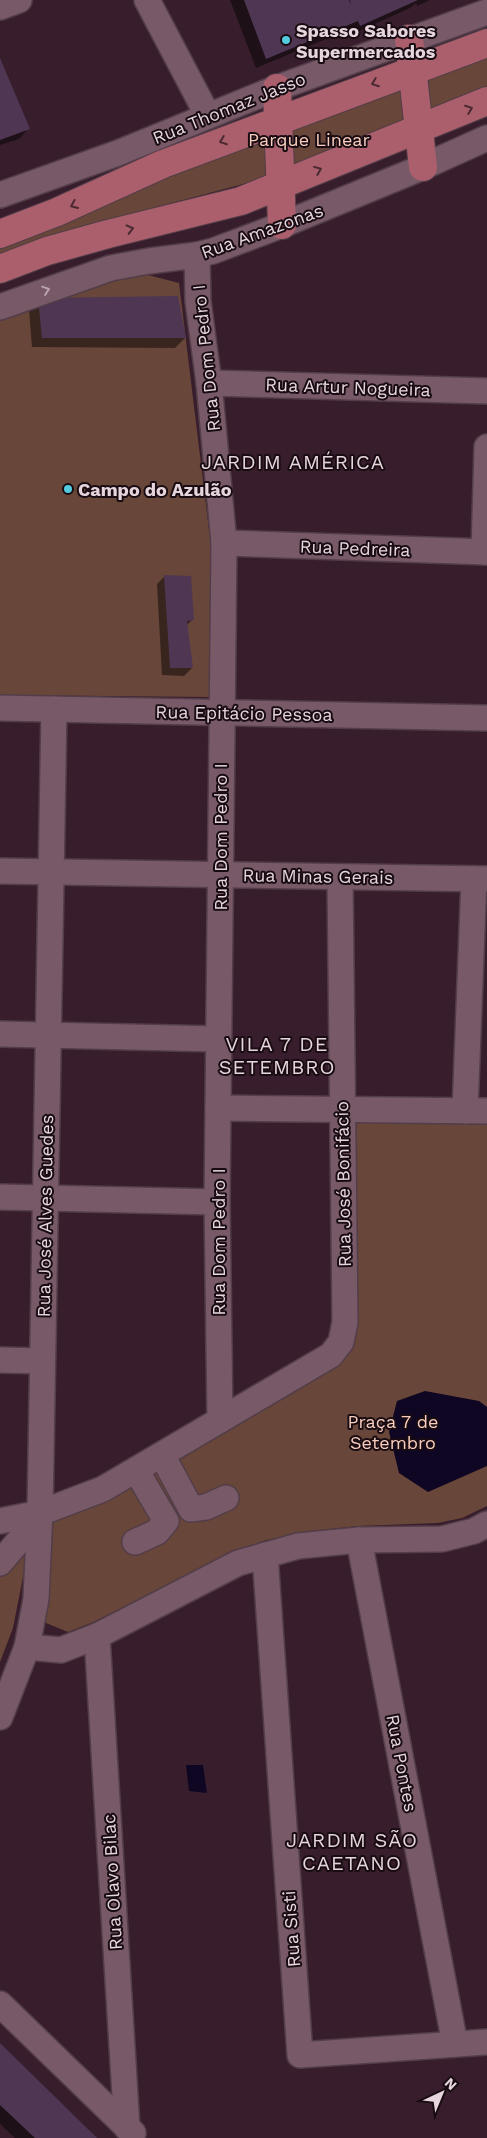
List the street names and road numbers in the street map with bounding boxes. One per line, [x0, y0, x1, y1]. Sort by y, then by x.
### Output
street label: Rua Thomaz Jasso [149, 68, 309, 148]
street label: Rua Amazonas [198, 199, 326, 263]
street label: Rua Dom Pedro I [188, 283, 224, 433]
street label: Rua Artur Nogueira [265, 374, 431, 400]
street label: Rua Pedreira [299, 536, 411, 560]
street label: Rua Epitácio Pessoa [155, 701, 333, 725]
street label: Rua Dom Pedro I [210, 763, 231, 911]
street label: Rua Minas Gerais [242, 864, 394, 888]
street label: Rua José Bonifácio [331, 1101, 355, 1267]
street label: Rua José Alves Guedes [33, 1115, 57, 1317]
street label: Rua Dom Pedro I [208, 1168, 229, 1316]
street label: Rua Pontes [382, 1712, 422, 1814]
street label: Rua Olavo Bilac [98, 1813, 126, 1951]
street label: Rua Sisti [278, 1890, 304, 1968]

